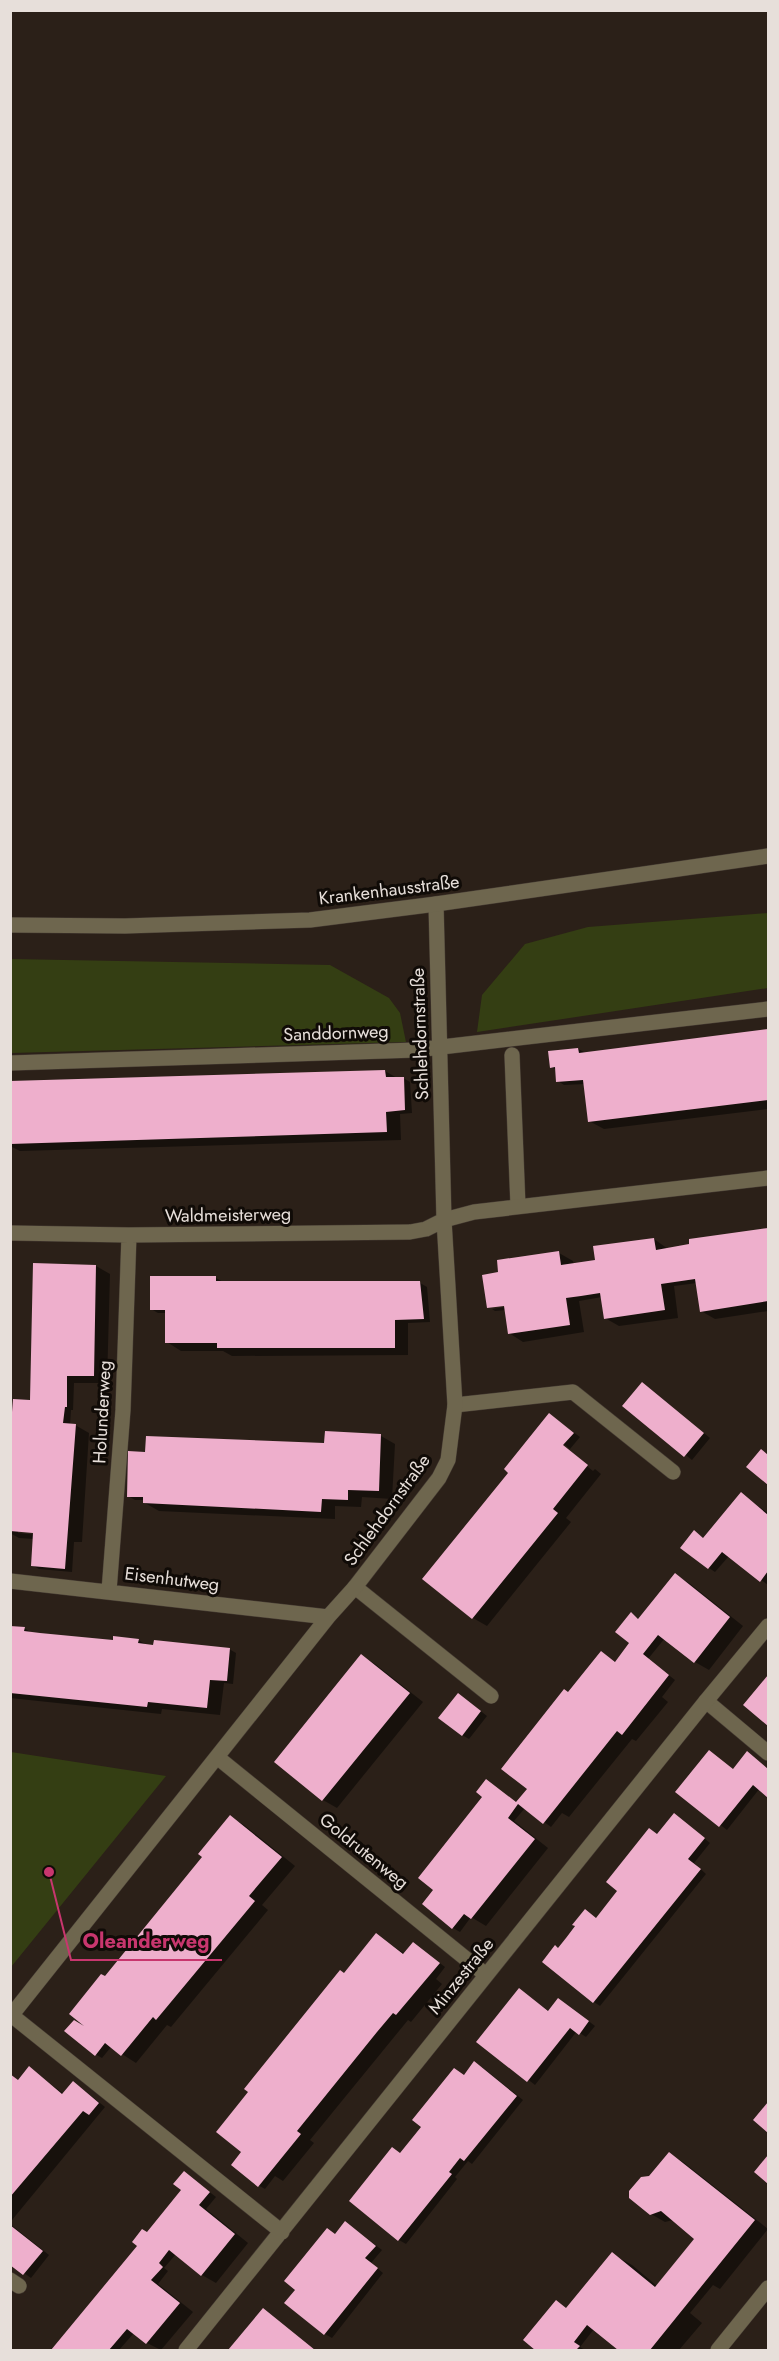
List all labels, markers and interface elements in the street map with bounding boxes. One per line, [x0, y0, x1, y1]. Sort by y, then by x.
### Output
street label: Krankenhausstraße [317, 868, 461, 912]
street label: Schlehdornstraße [405, 967, 435, 1101]
street label: Sanddornweg [283, 1018, 389, 1048]
street label: Waldmeisterweg [165, 1201, 291, 1229]
street label: Holunderweg [86, 1360, 118, 1464]
street label: Schlehdornstraße [338, 1449, 436, 1571]
street label: Eisenhutweg [123, 1560, 221, 1598]
street label: Goldrutenweg [314, 1807, 414, 1895]
callout: Oleanderweg [71, 1922, 222, 1960]
text: Oleanderweg [83, 1927, 209, 1956]
street label: Minzestraße [422, 1932, 500, 2020]

